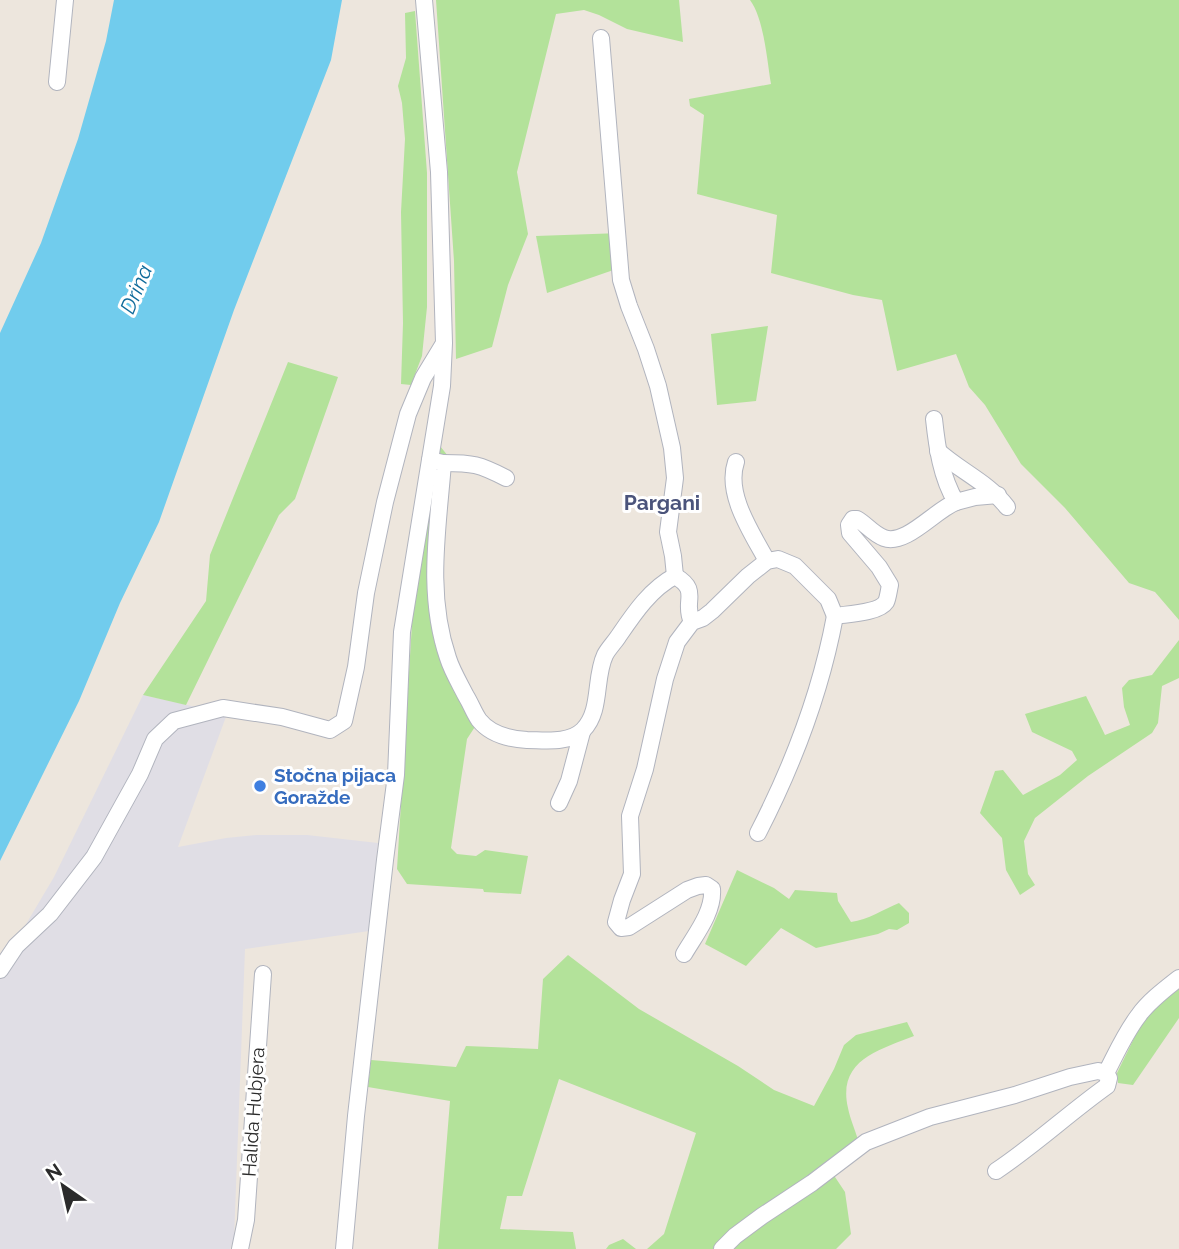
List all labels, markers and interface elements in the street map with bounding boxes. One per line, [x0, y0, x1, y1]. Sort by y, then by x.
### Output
water label: Drina [115, 261, 157, 317]
district label: Pargani [624, 490, 700, 515]
place label: Stočna pijaca Goražde [274, 764, 396, 808]
marker: Stočna pijaca Goražde [252, 778, 268, 794]
street label: Halida Hubjera [237, 1046, 269, 1178]
north arrow [28, 1151, 98, 1221]
text: N [41, 1159, 66, 1185]

